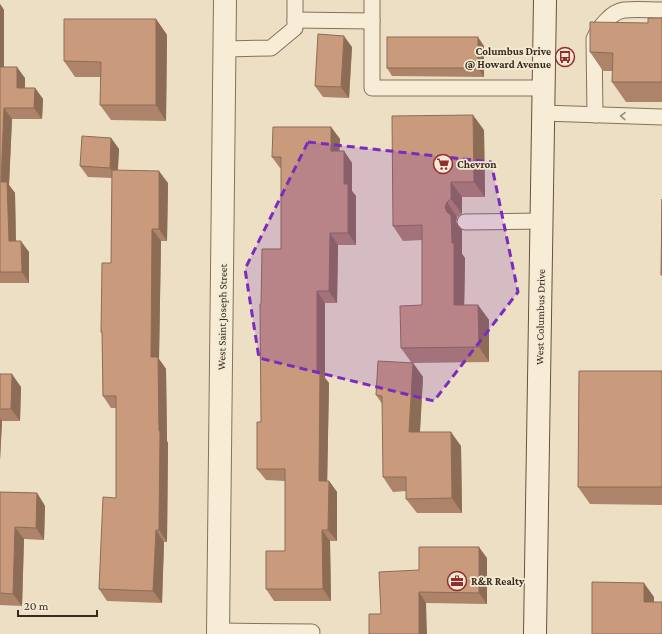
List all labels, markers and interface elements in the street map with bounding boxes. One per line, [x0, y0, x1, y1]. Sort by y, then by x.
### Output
place label: Columbus Drive @ Howard Avenue [465, 45, 551, 70]
bus stop icon: Columbus Drive @ Howard Avenue [554, 46, 576, 68]
one-way arrow [620, 112, 626, 120]
supermarket icon: Chevron [432, 153, 454, 175]
place label: Chevron [457, 158, 497, 170]
street label: West Saint Joseph Street [215, 263, 230, 370]
street label: West Columbus Drive [533, 269, 547, 365]
office icon: R&R Realty [446, 570, 468, 592]
place label: R&R Realty [471, 575, 525, 587]
scale bar [18, 592, 97, 618]
text: 20 m [24, 599, 49, 613]

